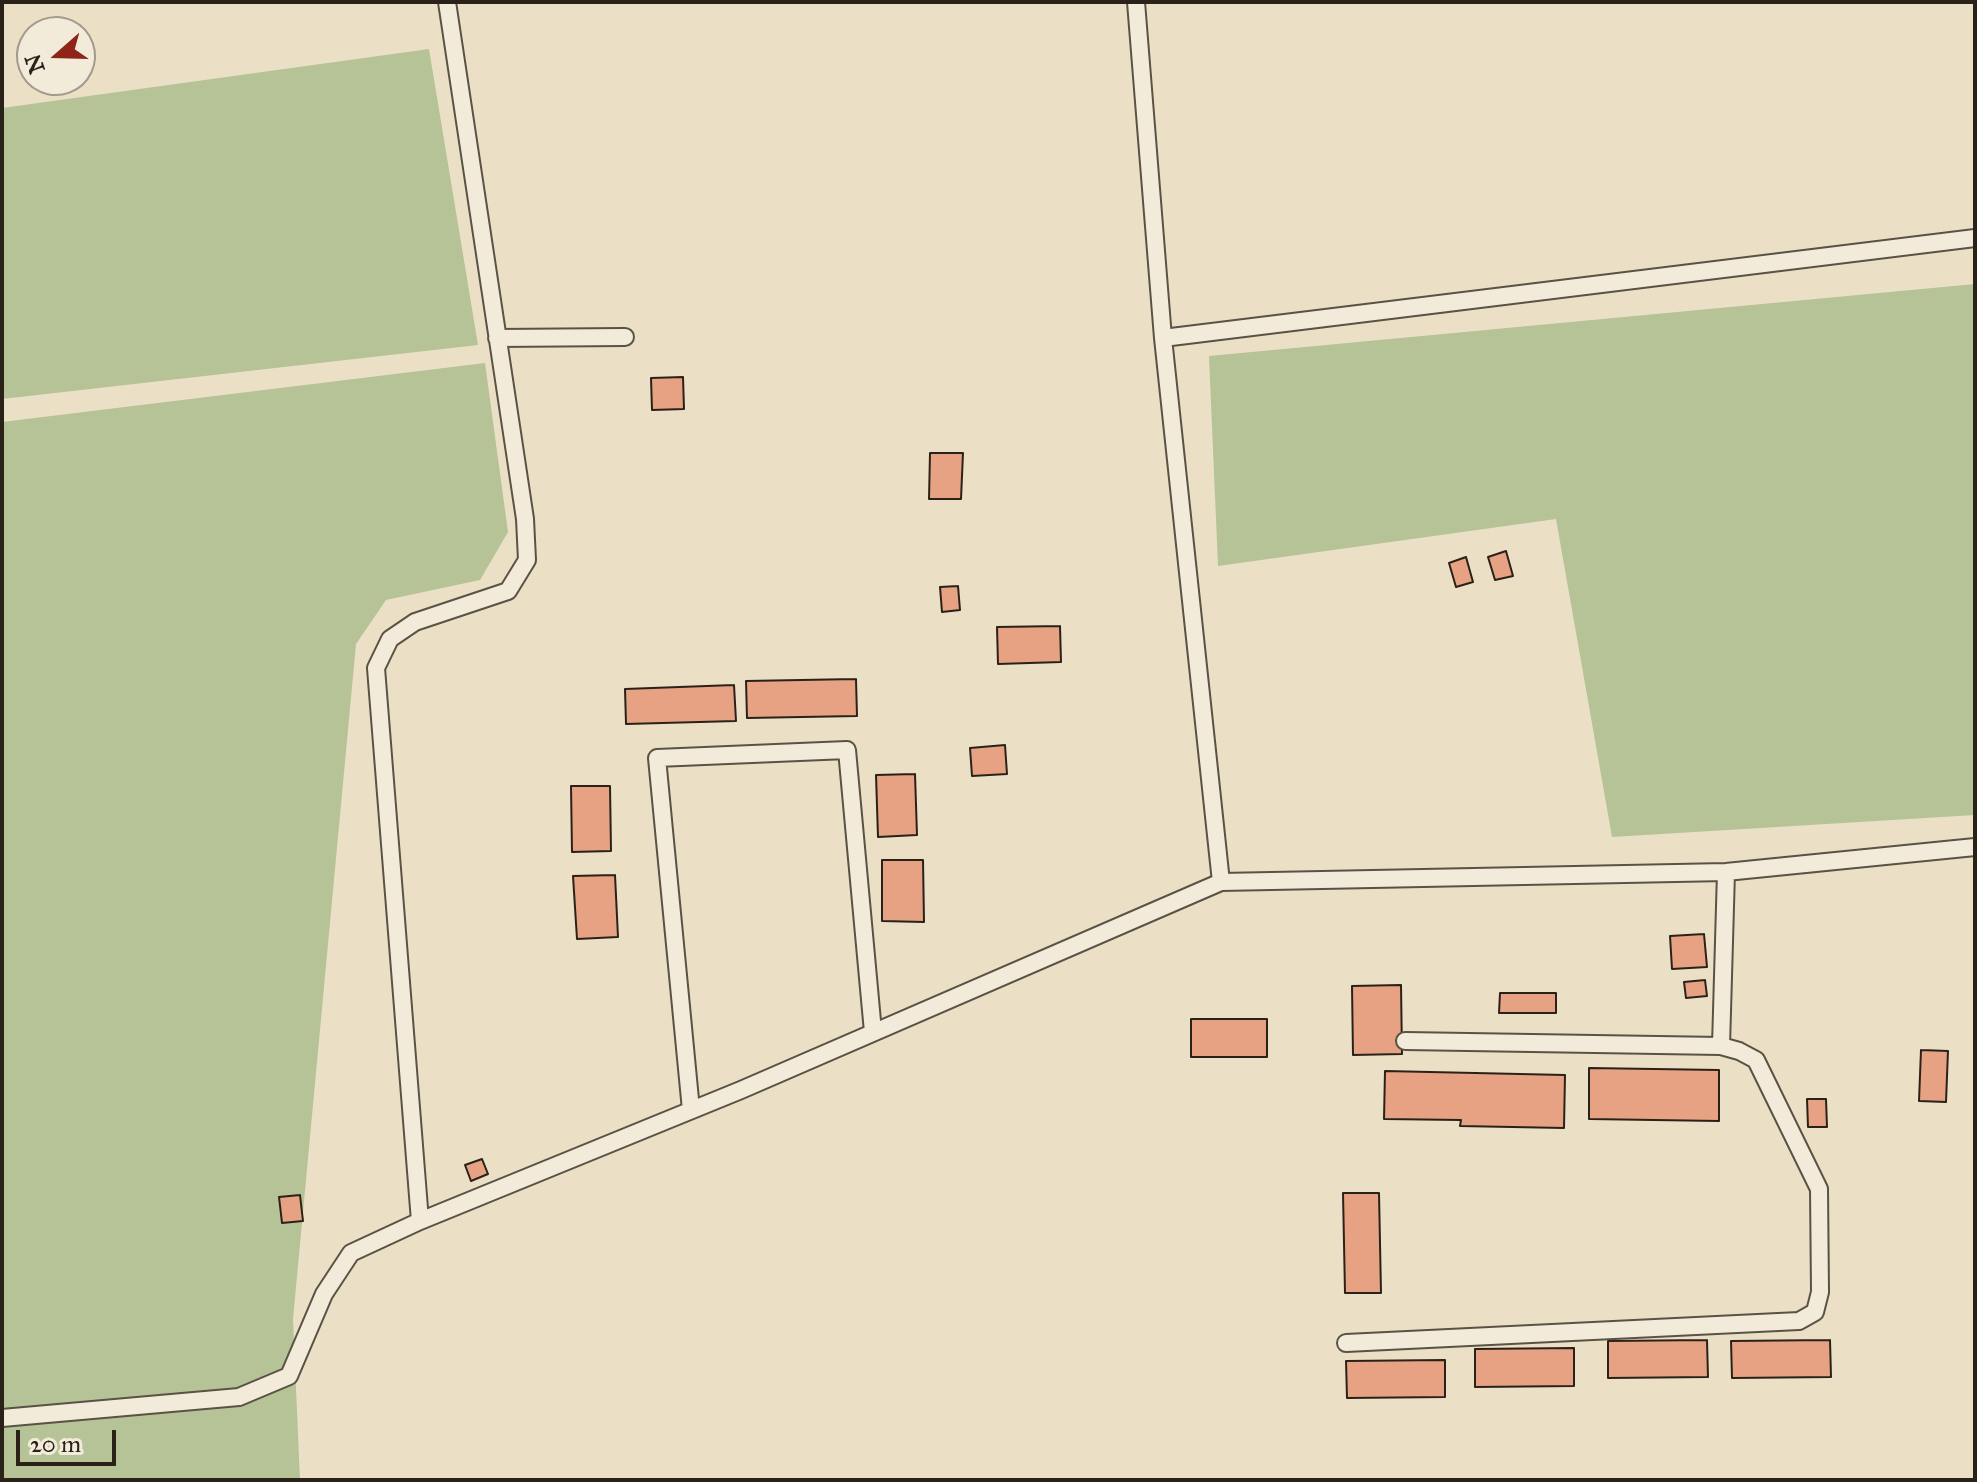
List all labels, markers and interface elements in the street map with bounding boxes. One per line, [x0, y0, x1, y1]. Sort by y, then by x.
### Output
north arrow [16, 16, 96, 96]
text: N [19, 50, 51, 77]
scale bar [20, 1414, 120, 1464]
text: 20 m [30, 1429, 81, 1459]

